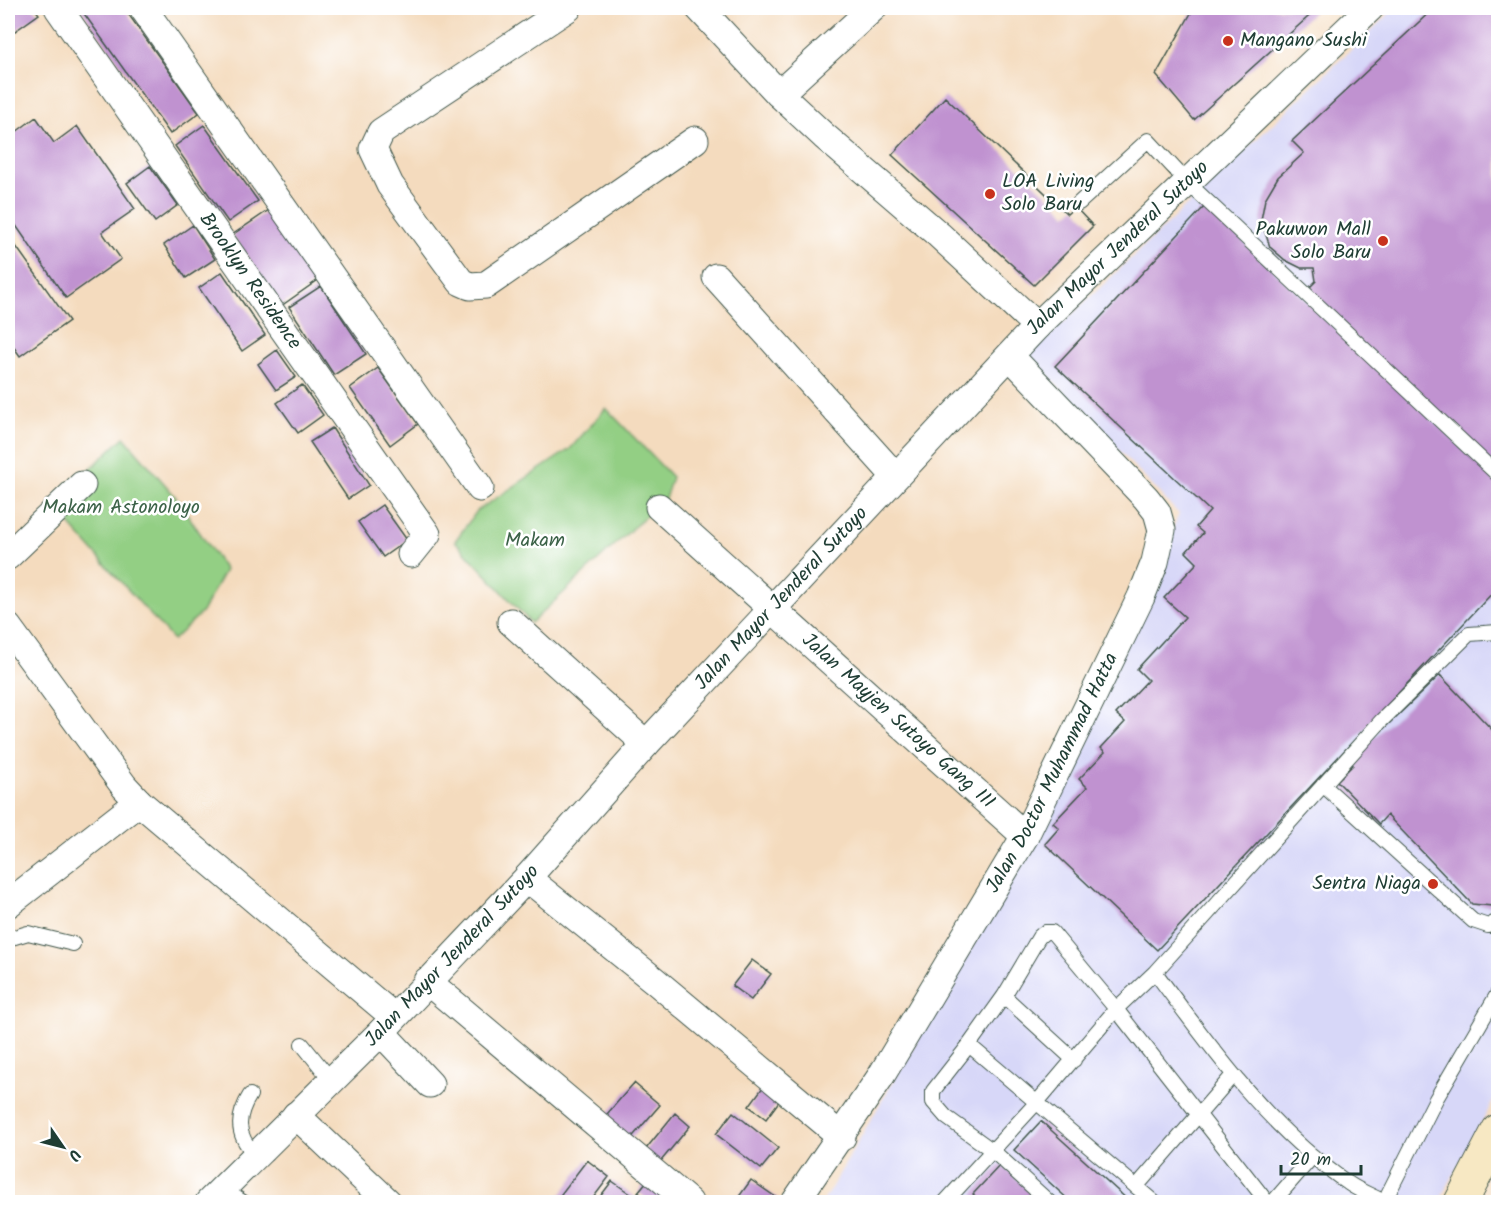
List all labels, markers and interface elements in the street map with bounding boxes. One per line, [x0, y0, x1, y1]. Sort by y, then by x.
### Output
place label: Mangano Sushi [1240, 25, 1368, 57]
marker: Mangano Sushi [1221, 34, 1235, 48]
street label: Jalan Mayor Jenderal Sutoyo [1019, 153, 1217, 343]
place label: LOA Living Solo Baru [1002, 166, 1094, 221]
marker: LOA Living Solo Baru [983, 187, 997, 201]
street label: Brooklyn Residence [190, 206, 309, 357]
place label: Pakuwon Mall Solo Baru [1256, 214, 1371, 269]
marker: Pakuwon Mall Solo Baru [1376, 234, 1390, 248]
park label: Makam Astonoloyo [42, 492, 200, 524]
street label: Jalan Mayor Jenderal Sutoyo [687, 499, 876, 698]
park label: Makam [505, 525, 565, 557]
street label: Jalan Mayjen Sutoyo Gang III [794, 626, 1002, 817]
street label: Jalan Doctor Muhammad Hatta [978, 647, 1128, 900]
street label: Jalan Mayor Jenderal Sutoyo [358, 857, 548, 1055]
place label: Sentra Niaga [1312, 868, 1421, 900]
marker: Sentra Niaga [1426, 877, 1440, 891]
north arrow [33, 1117, 93, 1177]
scale bar [1281, 1138, 1360, 1176]
text: U [61, 1144, 87, 1166]
text: 20 m [1290, 1146, 1331, 1175]

